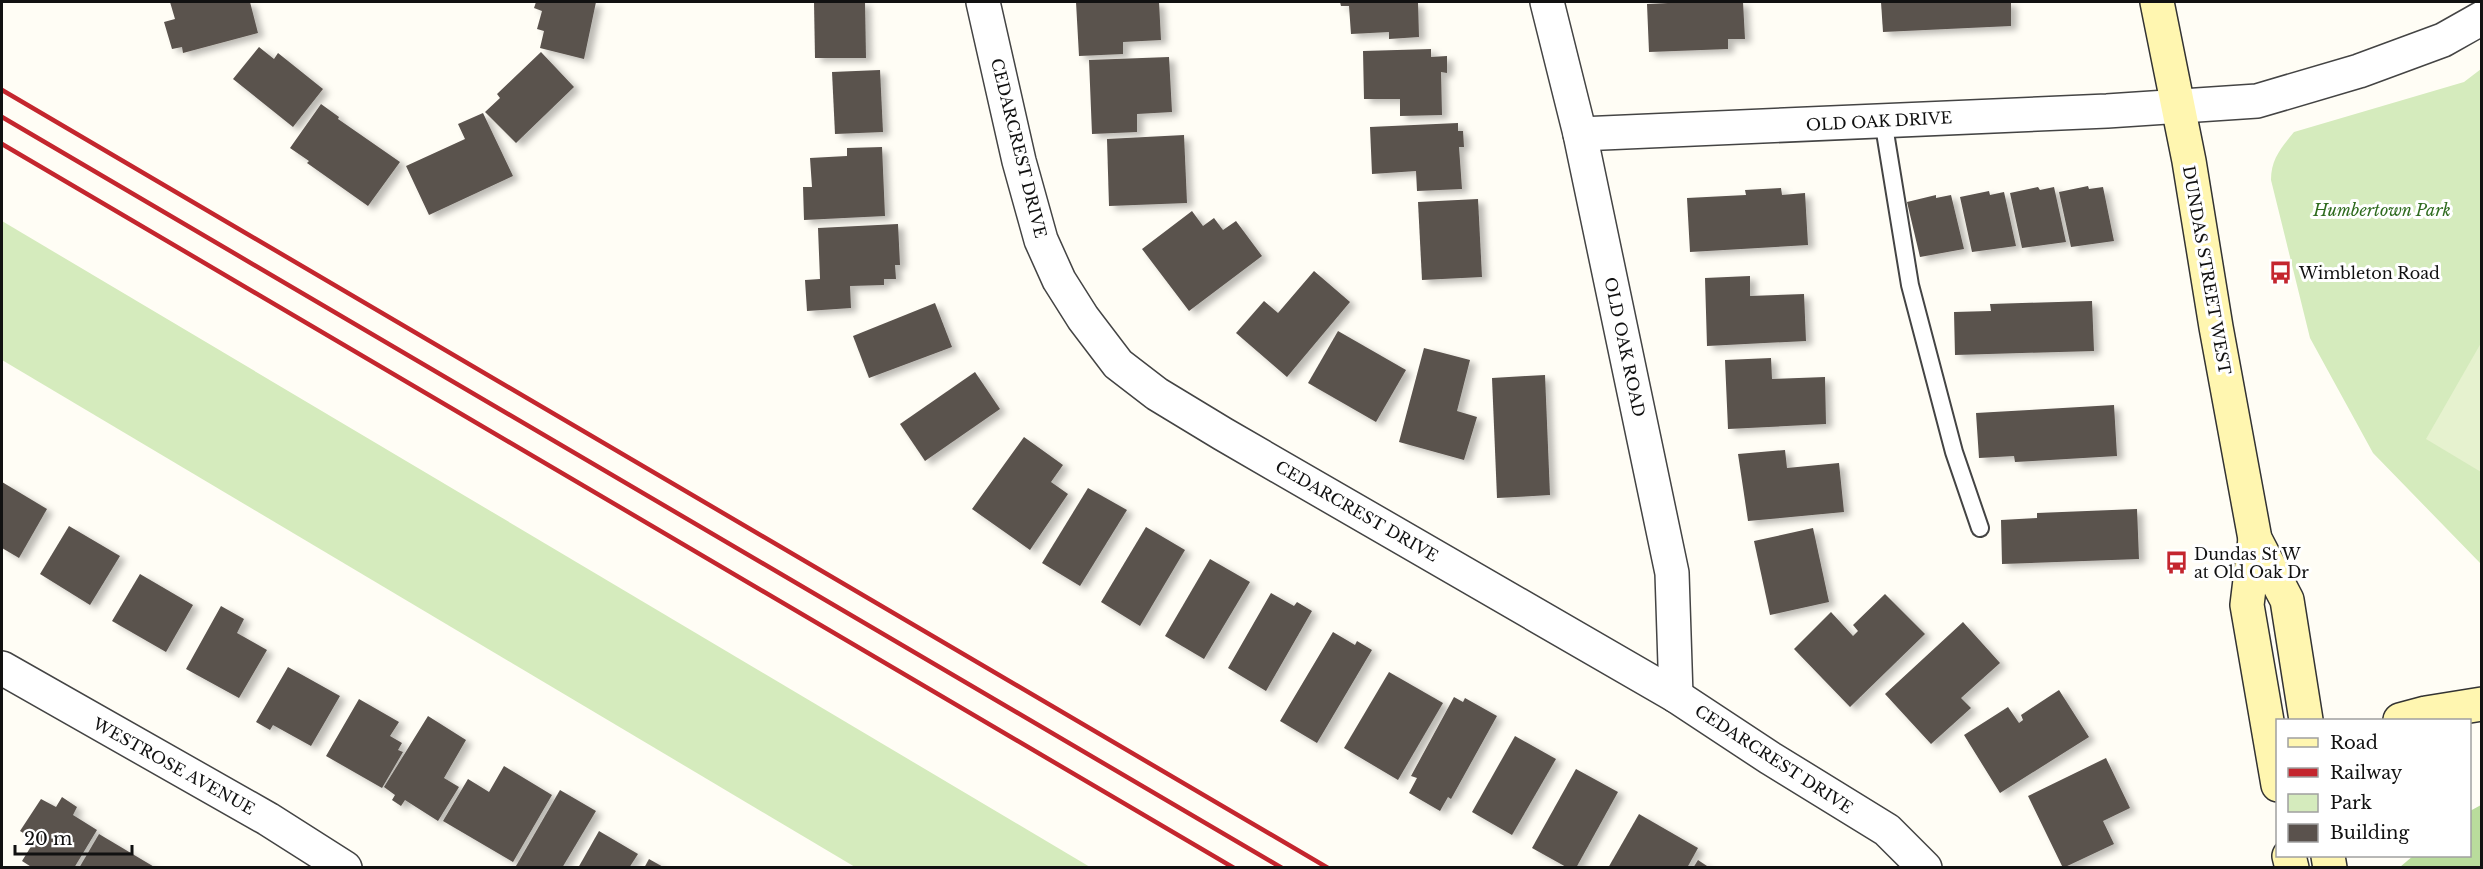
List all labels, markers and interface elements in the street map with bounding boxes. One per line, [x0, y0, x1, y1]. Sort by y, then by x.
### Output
street label: CEDARCREST DRIVE [987, 56, 1051, 240]
street label: OLD OAK DRIVE [1805, 107, 1953, 135]
street label: DUNDAS STREET WEST [2179, 164, 2235, 376]
park label: Humbertown Park [2312, 200, 2451, 220]
bus stop icon: Wimbleton Road [2268, 260, 2294, 286]
place label: Wimbleton Road [2298, 263, 2440, 283]
street label: OLD OAK ROAD [1600, 275, 1650, 419]
street label: CEDARCREST DRIVE [1272, 456, 1442, 566]
place label: Dundas St W at Old Oak Dr [2194, 544, 2309, 582]
bus stop icon: Dundas St W at Old Oak Dr [2163, 550, 2189, 576]
street label: CEDARCREST DRIVE [1691, 700, 1857, 818]
street label: WESTROSE AVENUE [89, 713, 258, 819]
legend [2276, 719, 2471, 857]
text: Road [2330, 732, 2378, 754]
text: Railway [2330, 762, 2403, 784]
text: Park [2330, 792, 2372, 814]
scale bar [15, 818, 132, 856]
text: Building [2330, 822, 2409, 844]
text: 20 m [24, 828, 72, 850]

